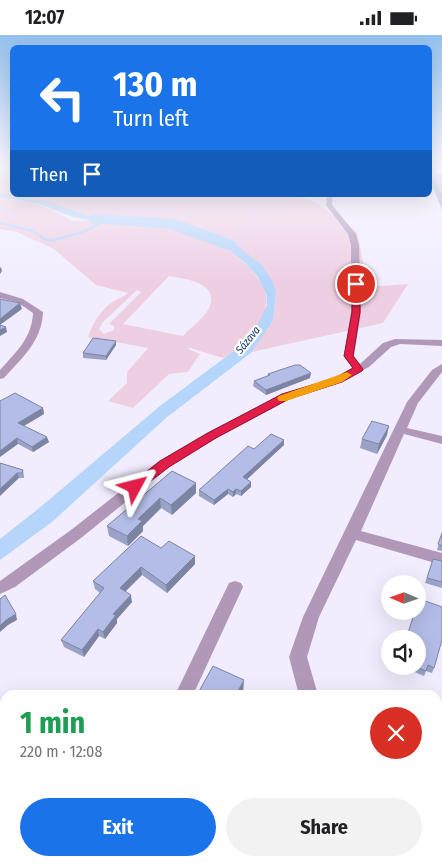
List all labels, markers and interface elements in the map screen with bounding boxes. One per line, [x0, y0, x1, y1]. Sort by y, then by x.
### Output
text: 12:07 [25, 6, 64, 29]
text: 130 m [113, 63, 197, 105]
icon: left [30, 65, 95, 130]
text: Turn left [113, 105, 189, 132]
icon: arrive [78, 160, 106, 188]
text: Then [30, 163, 68, 186]
pin [335, 263, 377, 305]
icon: arrive [342, 270, 370, 298]
water label: Sázava [232, 323, 263, 357]
position arrow [108, 460, 160, 512]
north arrow [381, 575, 426, 620]
map controls [381, 575, 426, 675]
button: sound [381, 630, 426, 675]
text: 1 min [20, 705, 85, 741]
button: close [370, 707, 422, 759]
text: 220 m · 12:08 [20, 742, 102, 761]
button: Exit [20, 798, 216, 856]
button: Share [226, 798, 422, 856]

